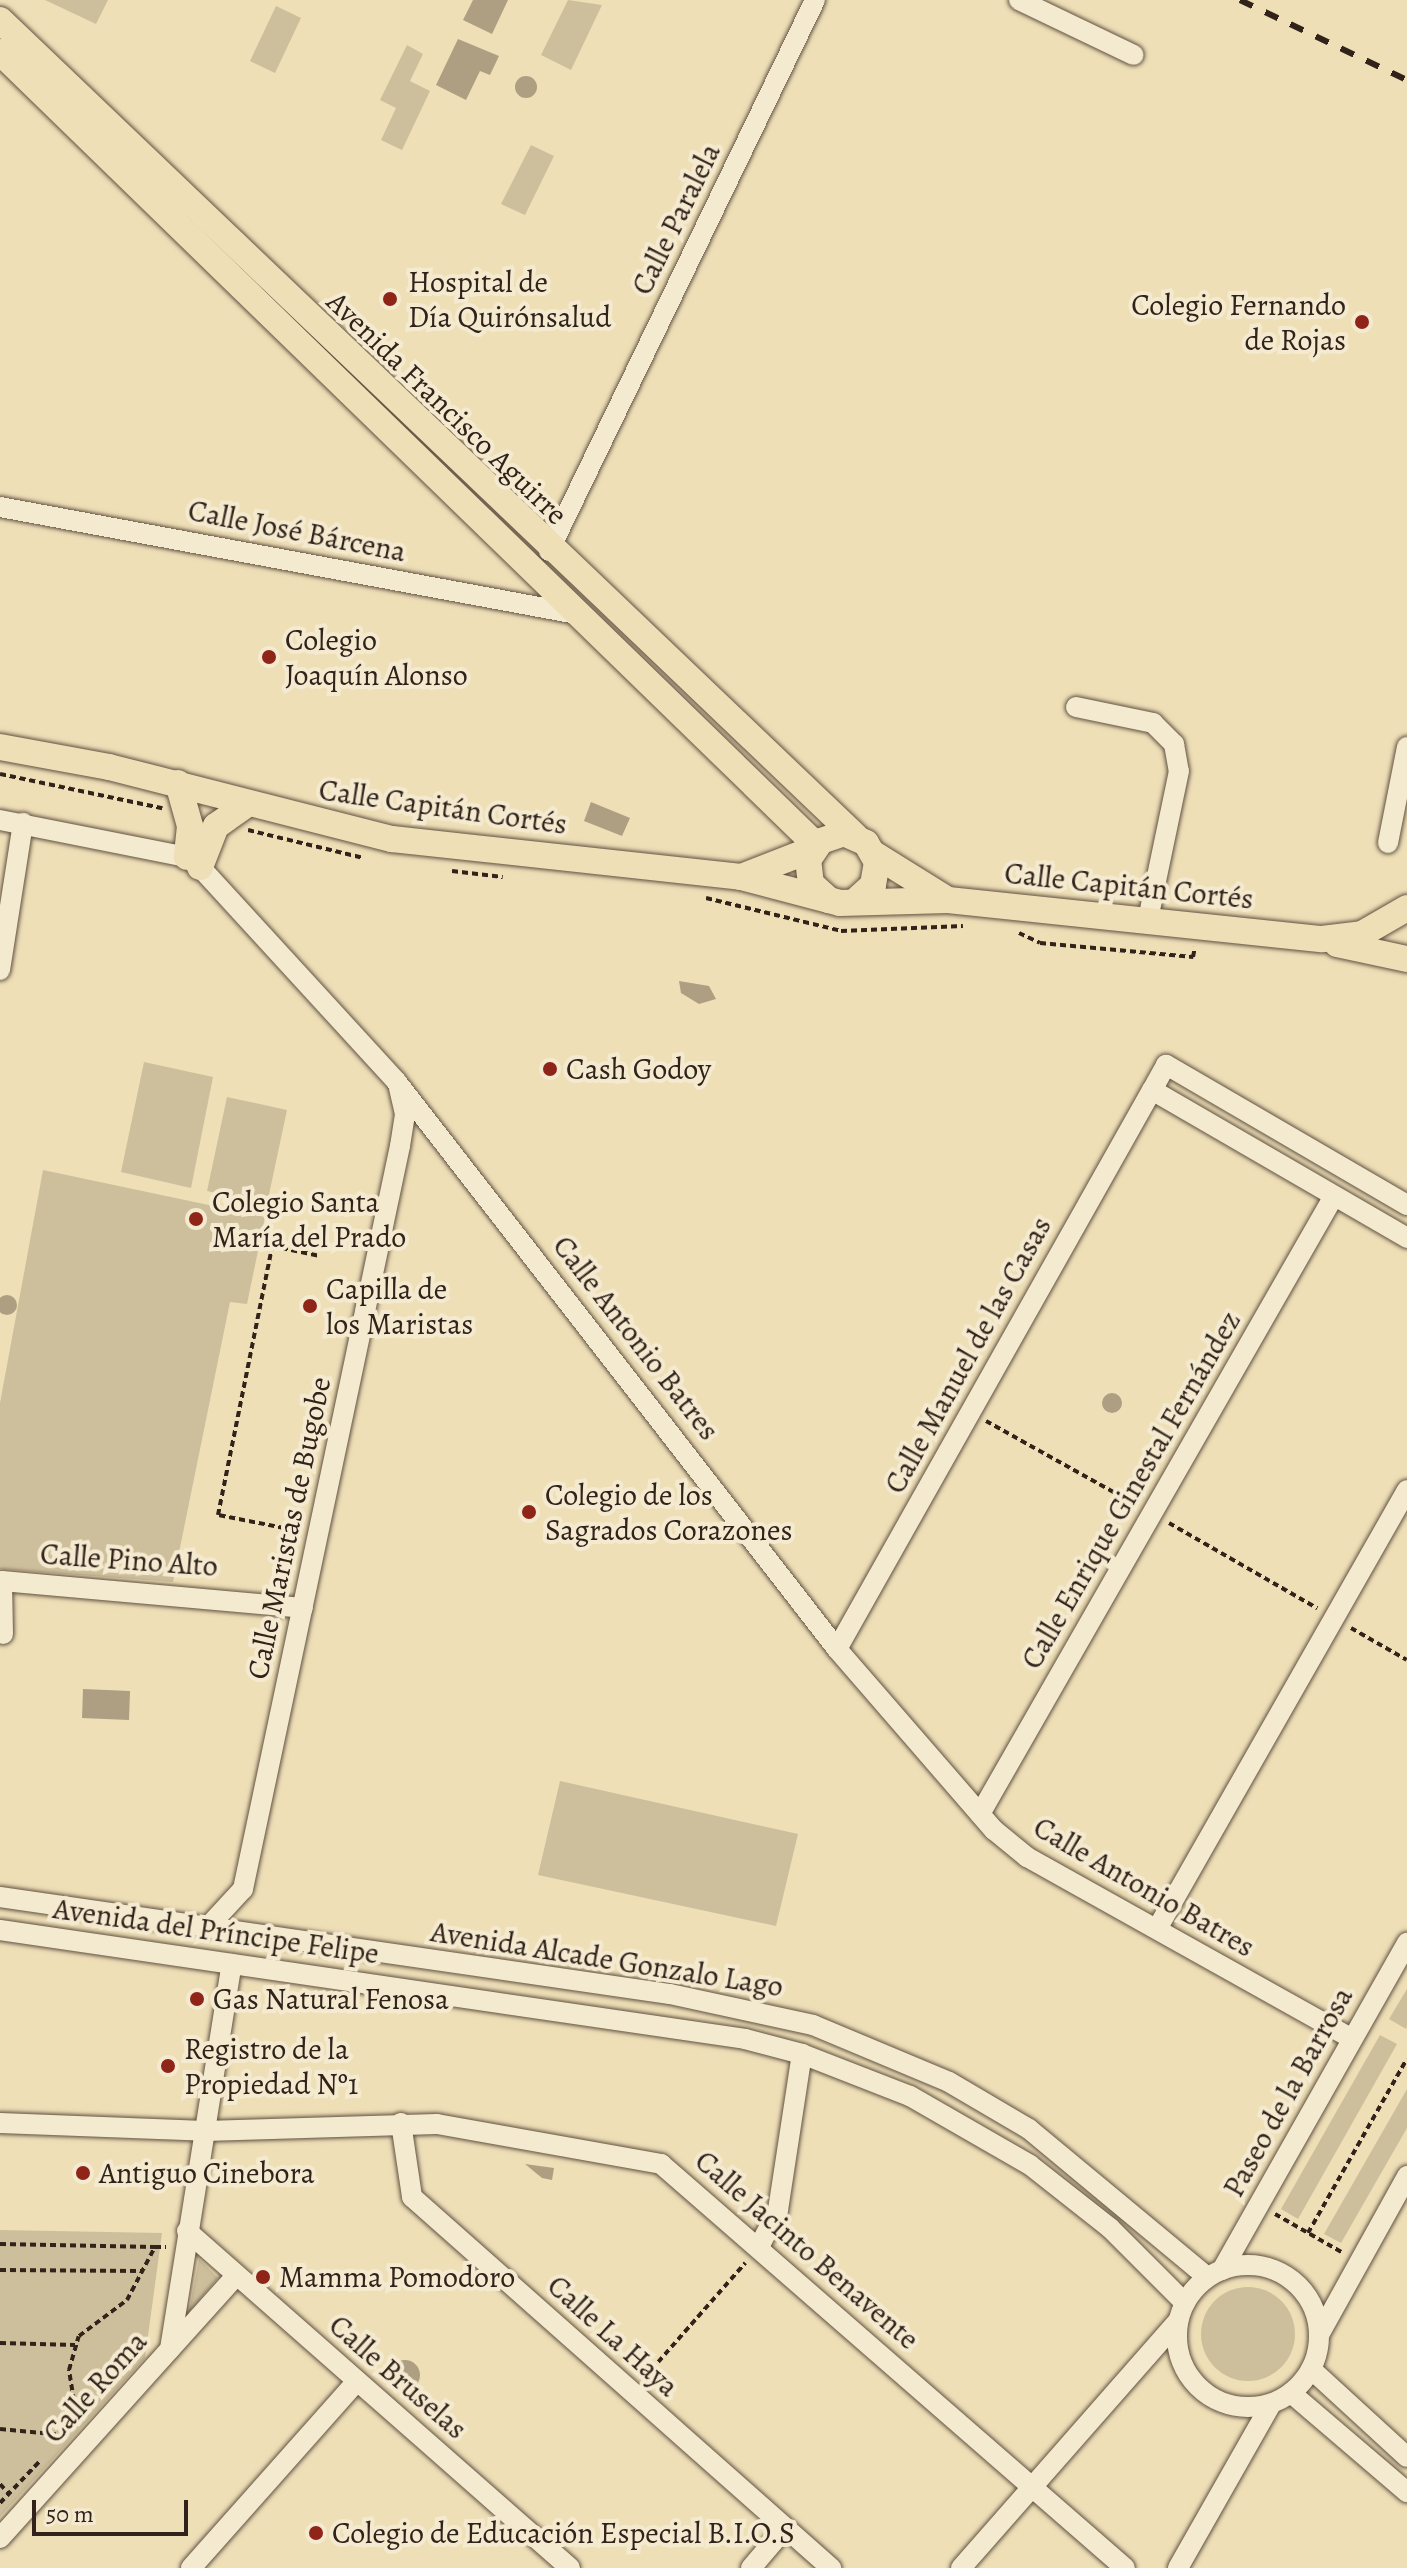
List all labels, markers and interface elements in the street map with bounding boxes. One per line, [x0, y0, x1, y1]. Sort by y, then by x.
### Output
street label: Calle Paralela [624, 137, 728, 301]
place label: Hospital de Día Quirónsalud [408, 264, 611, 334]
street label: Avenida Francisco Aguirre [319, 284, 575, 532]
place label: Colegio Fernando de Rojas [1131, 287, 1346, 358]
marker: Hospital de Día Quirónsalud [379, 288, 401, 310]
marker: Colegio Fernando de Rojas [1353, 313, 1371, 331]
street label: Calle José Bárcena [185, 492, 409, 570]
place label: Colegio Joaquín Alonso [285, 622, 468, 692]
marker: Colegio Joaquín Alonso [260, 648, 278, 666]
street label: Calle Capitán Cortés [317, 772, 569, 842]
street label: Calle Capitán Cortés [1003, 855, 1255, 917]
place label: Cash Godoy [566, 1051, 711, 1087]
marker: Cash Godoy [541, 1060, 559, 1078]
place label: Colegio Santa María del Prado [212, 1184, 406, 1254]
marker: Colegio Santa María del Prado [187, 1210, 205, 1228]
street label: Calle Manuel de las Casas [877, 1210, 1059, 1500]
street label: Calle Antonio Batres [545, 1229, 727, 1447]
place label: Capilla de los Maristas [326, 1271, 473, 1342]
marker: Capilla de los Maristas [301, 1297, 319, 1315]
street label: Calle Enrique Ginestal Fernández [1014, 1305, 1248, 1675]
street label: Calle Maristas de Bugobe [239, 1374, 339, 1682]
place label: Colegio de los Sagrados Corazones [545, 1477, 792, 1548]
marker: Colegio de los Sagrados Corazones [520, 1503, 538, 1521]
street label: Calle Pino Alto [39, 1536, 219, 1584]
street label: Calle Antonio Batres [1027, 1809, 1261, 1965]
street label: Avenida del Príncipe Felipe [51, 1890, 381, 1972]
street label: Avenida Alcade Gonzalo Lago [428, 1913, 786, 2005]
place label: Gas Natural Fenosa [213, 1981, 449, 2017]
street label: Paseo de la Barrosa [1215, 1981, 1361, 2203]
marker: Gas Natural Fenosa [188, 1990, 206, 2008]
place label: Registro de la Propiedad Nº1 [184, 2031, 358, 2102]
marker: Registro de la Propiedad Nº1 [159, 2057, 177, 2075]
street label: Calle Jacinto Benavente [688, 2143, 926, 2357]
place label: Antiguo Cinebora [99, 2155, 315, 2191]
marker: Antiguo Cinebora [74, 2164, 92, 2182]
place label: Mamma Pomodoro [279, 2259, 515, 2295]
marker: Mamma Pomodoro [254, 2268, 272, 2286]
street label: Calle La Haya [540, 2268, 686, 2404]
street label: Calle Bruselas [322, 2307, 474, 2447]
street label: Calle Roma [35, 2324, 155, 2450]
scale bar [36, 2484, 192, 2534]
text: 50 m [46, 2498, 94, 2530]
place label: Colegio de Educación Especial B.I.O.S [332, 2515, 795, 2551]
marker: Colegio de Educación Especial B.I.O.S [307, 2524, 325, 2542]

